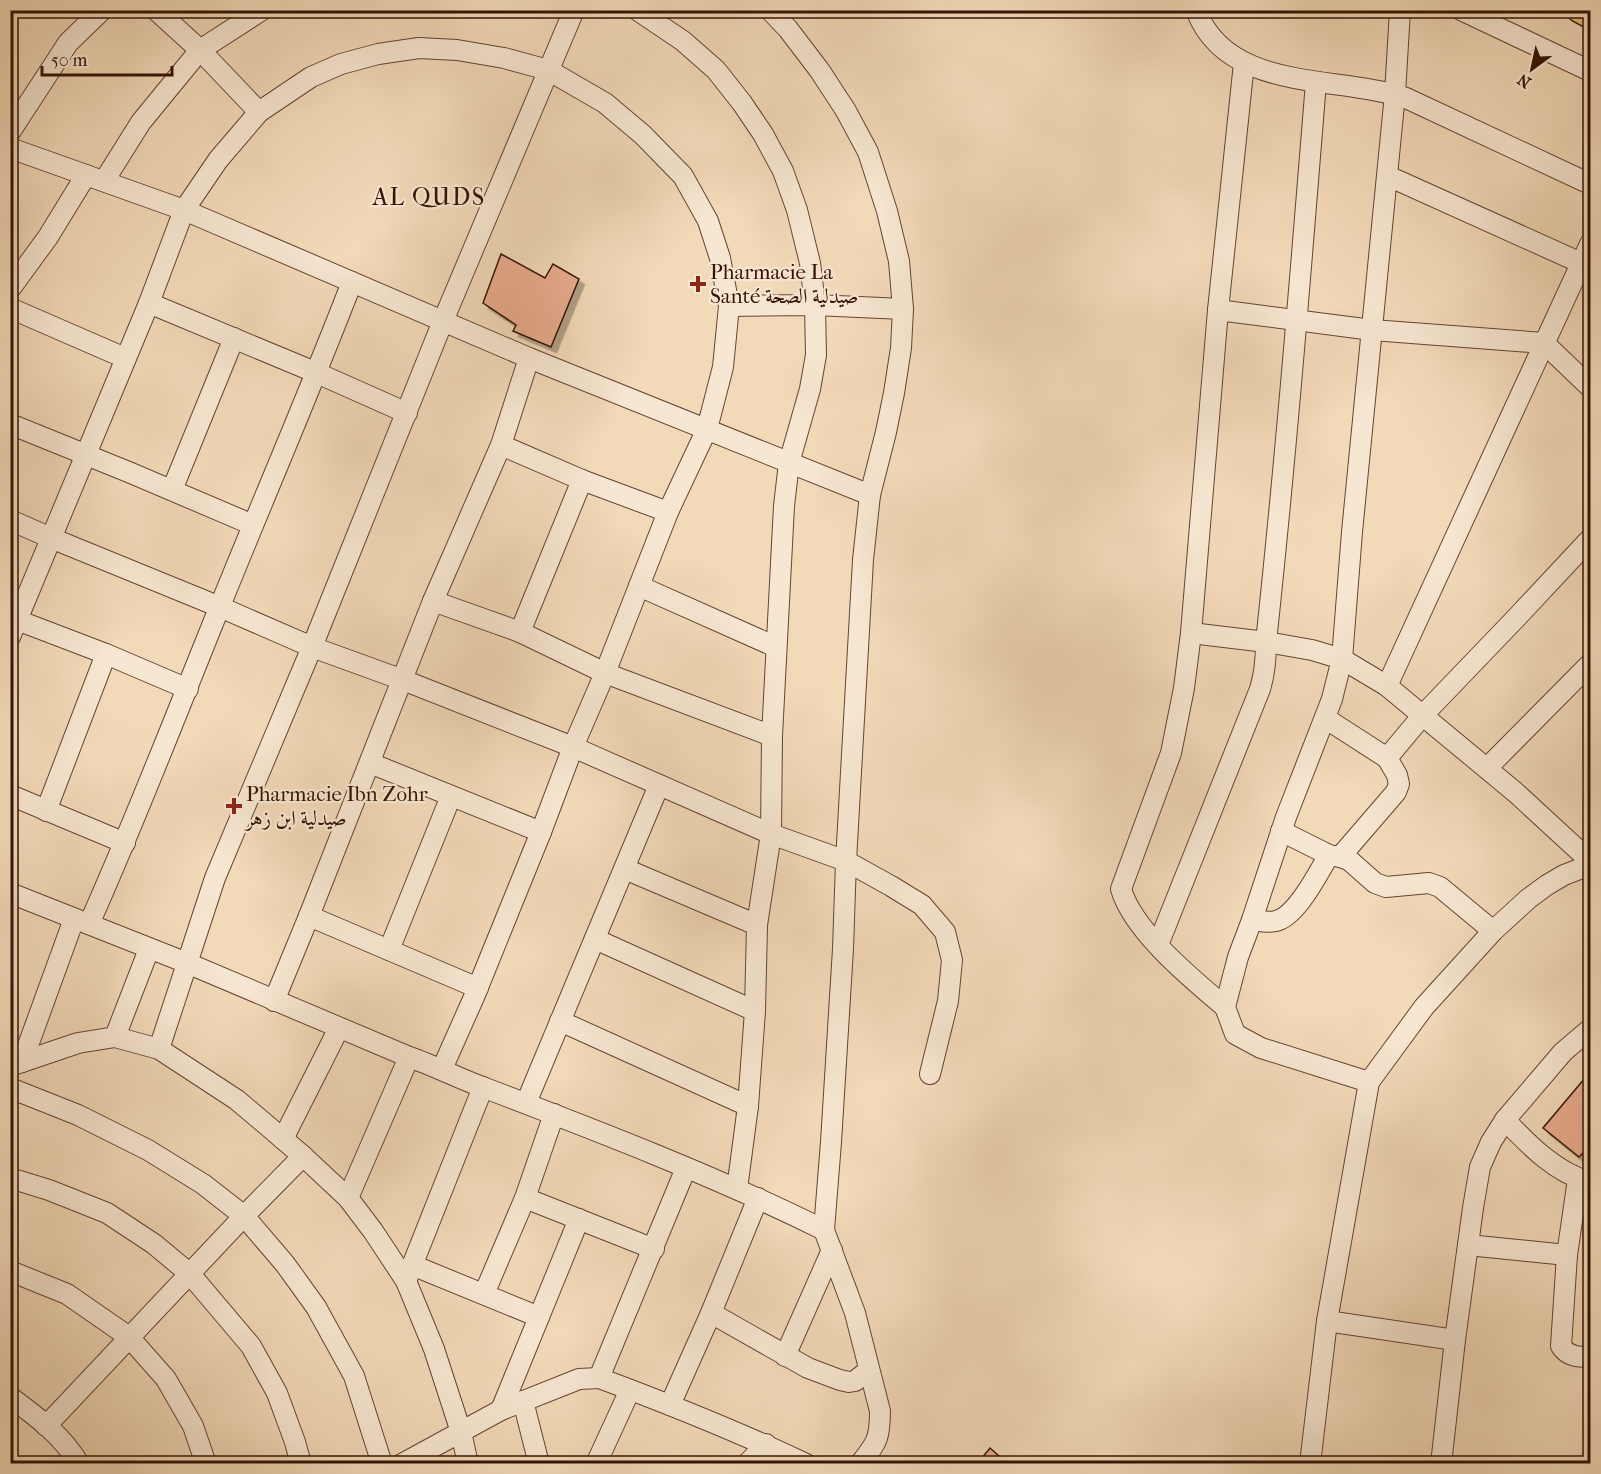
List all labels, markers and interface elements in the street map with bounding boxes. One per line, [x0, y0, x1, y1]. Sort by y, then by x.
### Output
scale bar [42, 39, 172, 77]
north arrow [1502, 39, 1562, 99]
text: 50 m [51, 50, 88, 71]
text: N [1513, 69, 1534, 92]
district label: AL QUDS [371, 183, 486, 211]
place label: Pharmacie La Santé صيدلية الصحة [710, 260, 858, 308]
marker: Pharmacie La Santé صيدلية الصحة [691, 277, 705, 291]
place label: Pharmacie Ibn Zohr صيدلية ابن زهر [244, 782, 428, 831]
marker: Pharmacie Ibn Zohr صيدلية ابن زهر [227, 799, 241, 813]

